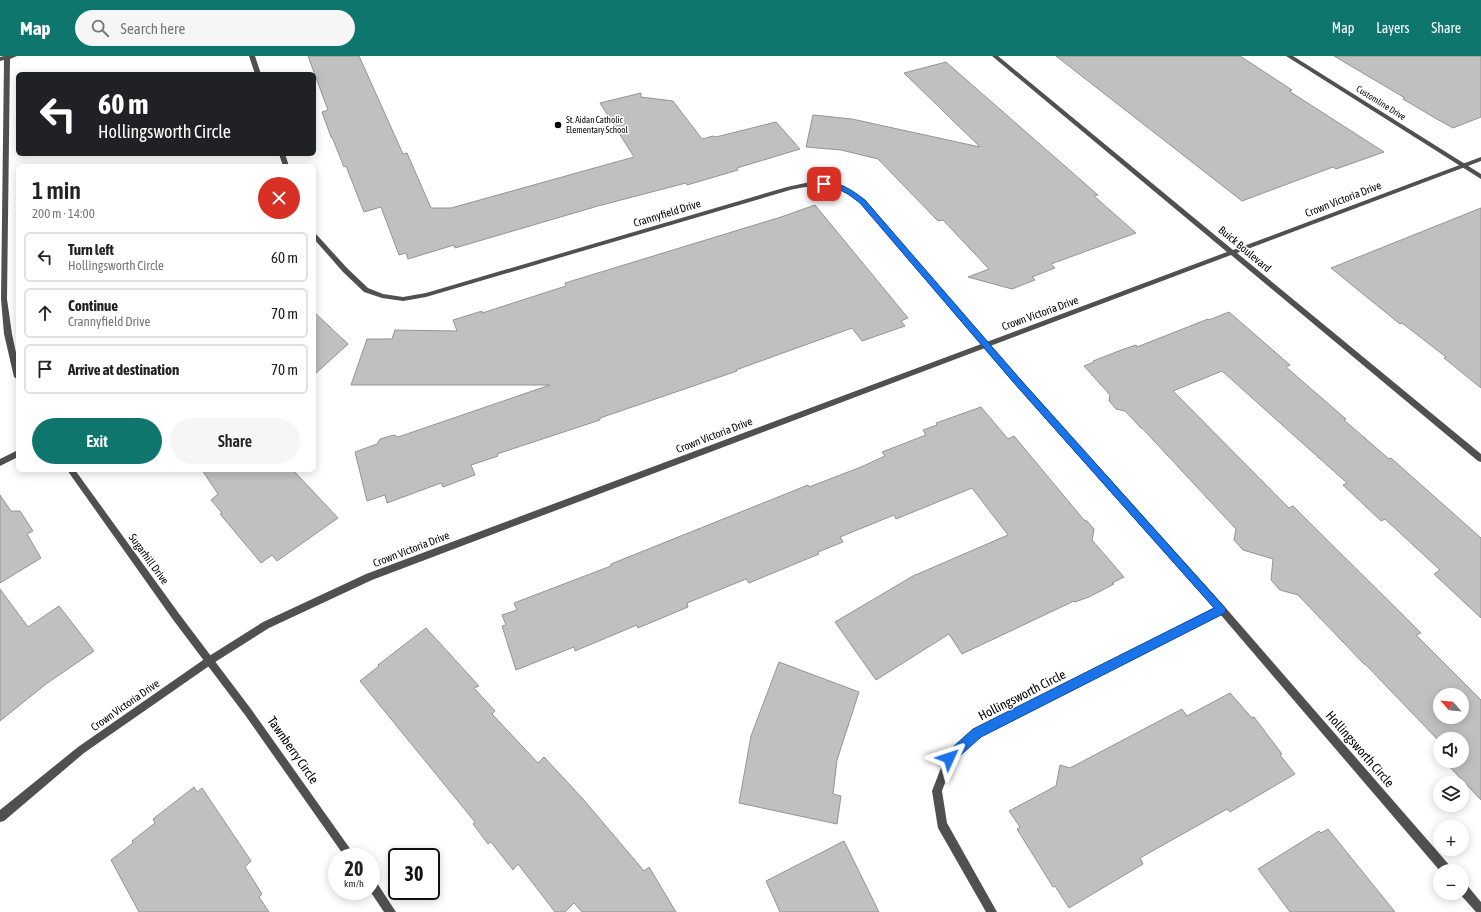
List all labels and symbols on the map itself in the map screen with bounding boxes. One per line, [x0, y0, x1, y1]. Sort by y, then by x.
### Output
street label: Customline Drive [1354, 84, 1408, 122]
place label: St. Aidan Catholic Elementary School [566, 115, 628, 135]
marker: St. Aidan Catholic Elementary School [553, 120, 563, 130]
pin [807, 167, 841, 201]
street label: Crown Victoria Drive [1303, 179, 1383, 219]
street label: Crannyfield Drive [632, 197, 702, 229]
street label: Buick Boulevard [1216, 224, 1274, 274]
street label: Crown Victoria Drive [1000, 294, 1080, 332]
street label: Crown Victoria Drive [674, 415, 754, 455]
street label: Crown Victoria Drive [371, 529, 451, 569]
street label: Sugarhill Drive [127, 531, 171, 587]
street label: Hollingsworth Circle [976, 666, 1068, 723]
street label: Crown Victoria Drive [89, 677, 161, 733]
north arrow [1433, 688, 1469, 724]
street label: Hollingsworth Circle [1323, 708, 1397, 790]
street label: Tawnberry Circle [264, 714, 322, 787]
position arrow [928, 737, 970, 779]
speed limit sign: 30 [388, 848, 440, 900]

